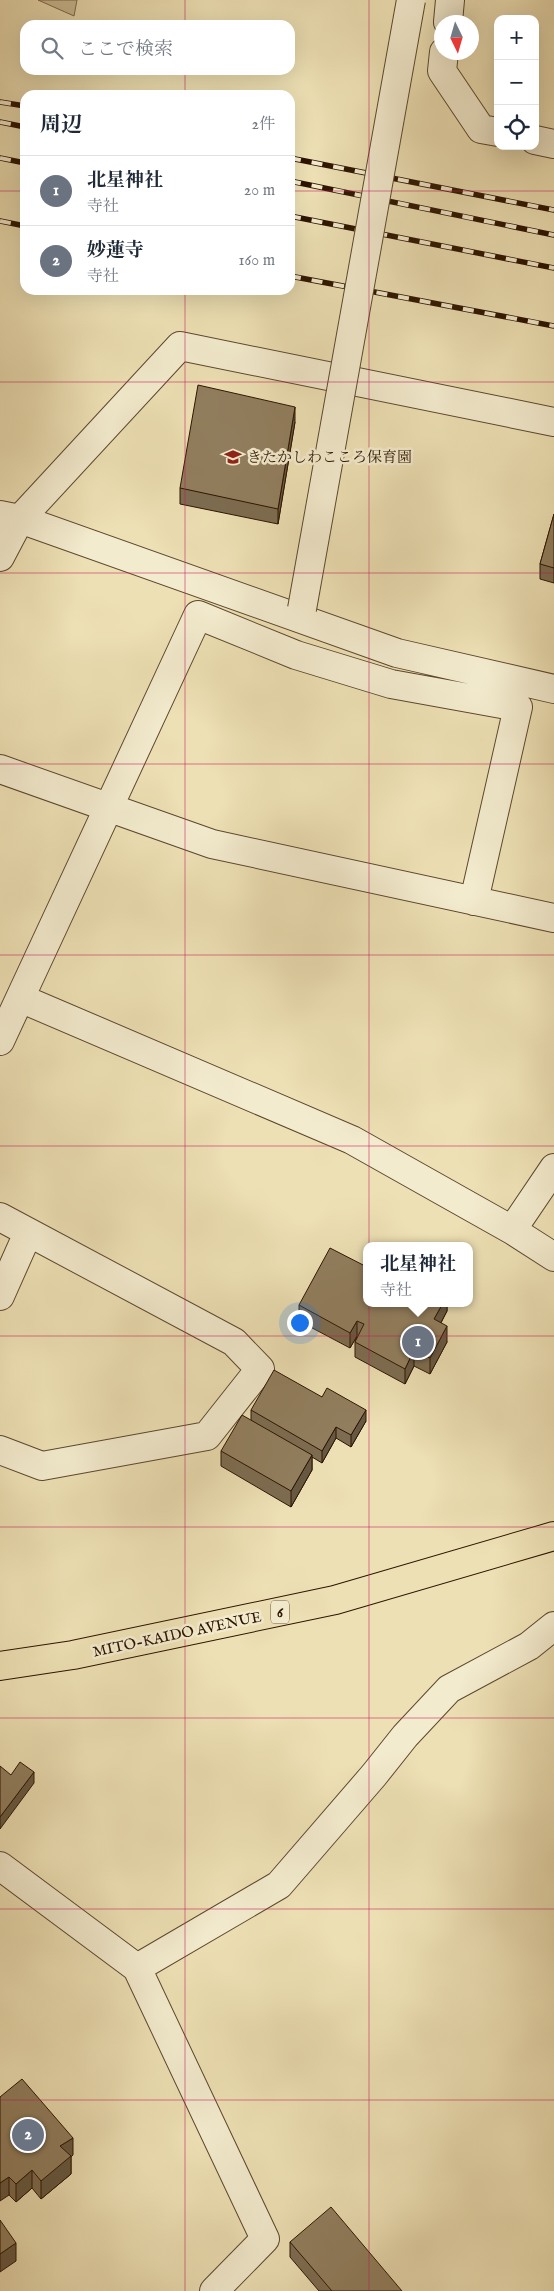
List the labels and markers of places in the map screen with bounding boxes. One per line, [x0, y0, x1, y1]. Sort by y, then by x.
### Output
school or university icon: きたかしわこころ保育園 [223, 447, 243, 467]
place label: きたかしわこころ保育園 [247, 448, 412, 467]
pin: 1 [402, 1323, 434, 1361]
pin: 2 [12, 2116, 44, 2154]

